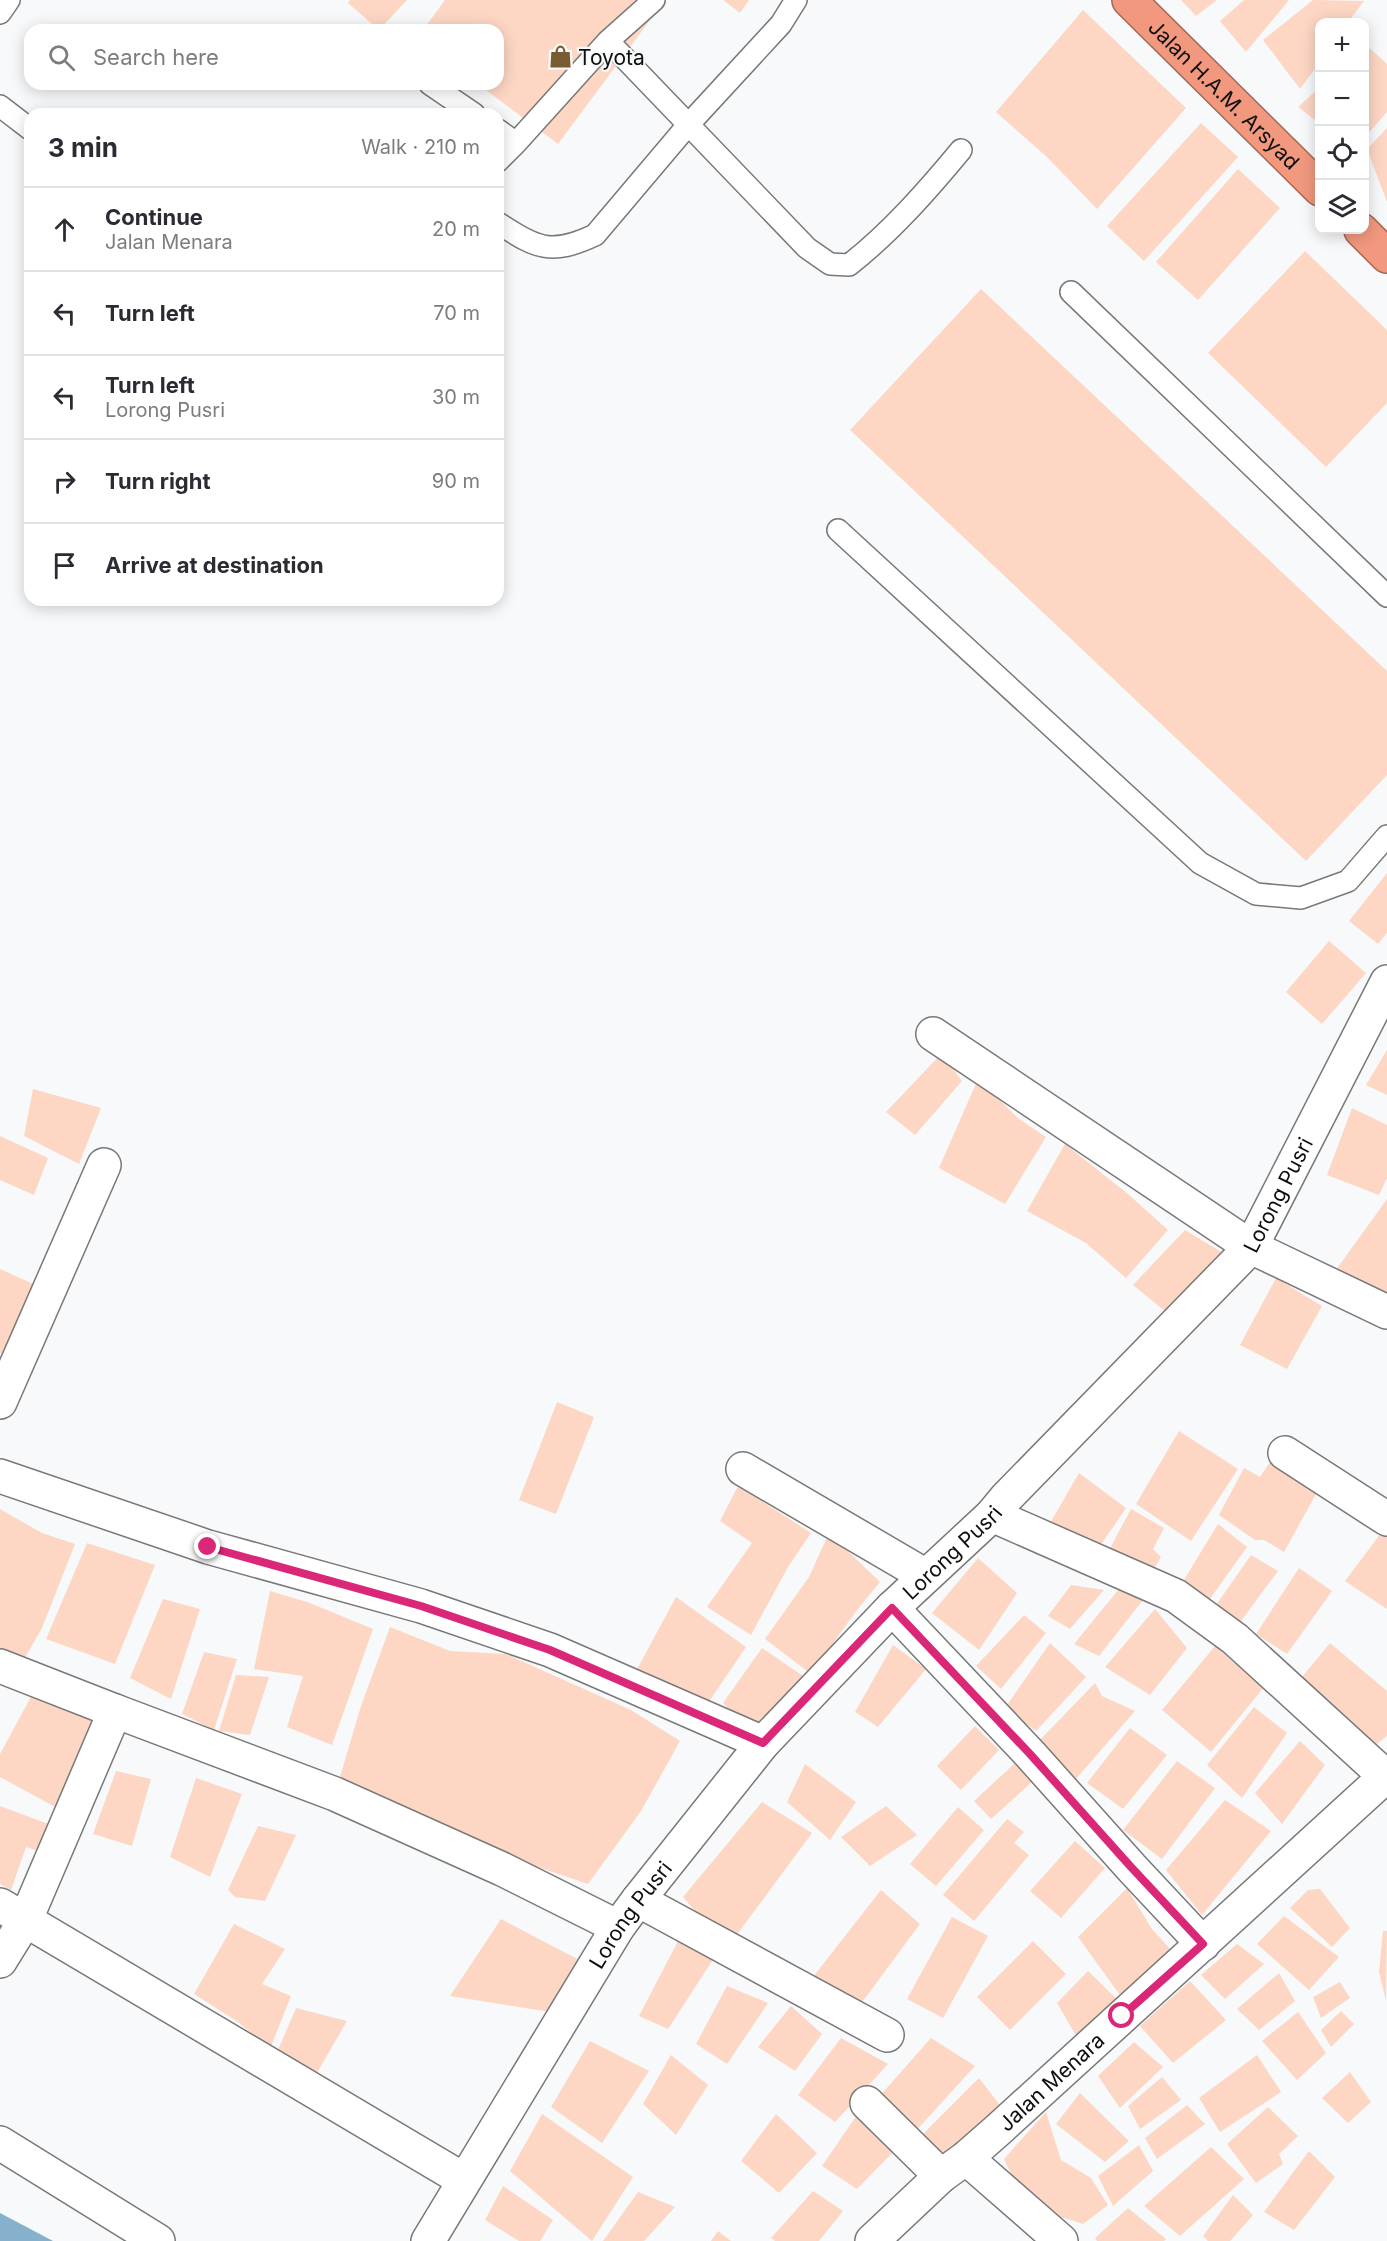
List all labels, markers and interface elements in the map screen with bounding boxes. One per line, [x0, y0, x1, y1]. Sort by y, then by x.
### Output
street label: Jalan H.A.M. Arsyad [1144, 14, 1305, 174]
map controls [1315, 18, 1369, 234]
button: + [1315, 18, 1369, 72]
search box [24, 24, 504, 90]
icon: search [45, 41, 78, 74]
text: Search here [93, 44, 219, 70]
shop icon: Toyota [547, 44, 573, 70]
place label: Toyota [578, 45, 645, 70]
button: − [1315, 72, 1369, 126]
button: locate [1315, 126, 1369, 180]
text: 3 min [48, 132, 118, 163]
text: Walk · 210 m [361, 135, 480, 159]
button: layers [1315, 180, 1369, 234]
text: Continue [105, 204, 203, 230]
icon: ahead [48, 213, 81, 246]
text: 20 m [432, 217, 480, 241]
text: Jalan Menara [105, 230, 233, 254]
icon: left [48, 297, 81, 330]
text: Turn left [105, 300, 195, 326]
text: 70 m [433, 301, 480, 325]
text: Turn left [105, 372, 195, 398]
icon: left [48, 381, 81, 414]
text: 30 m [432, 385, 480, 409]
text: Lorong Pusri [105, 398, 225, 422]
icon: right [48, 465, 81, 498]
text: Turn right [105, 468, 211, 494]
text: 90 m [432, 469, 480, 493]
icon: arrive [48, 549, 81, 582]
text: Arrive at destination [105, 552, 324, 578]
street label: Lorong Pusri [1238, 1133, 1318, 1257]
street label: Lorong Pusri [897, 1501, 1007, 1604]
route end [194, 1533, 220, 1559]
street label: Lorong Pusri [583, 1856, 677, 1973]
route start [1108, 2002, 1134, 2028]
street label: Jalan Menara [993, 2027, 1109, 2136]

